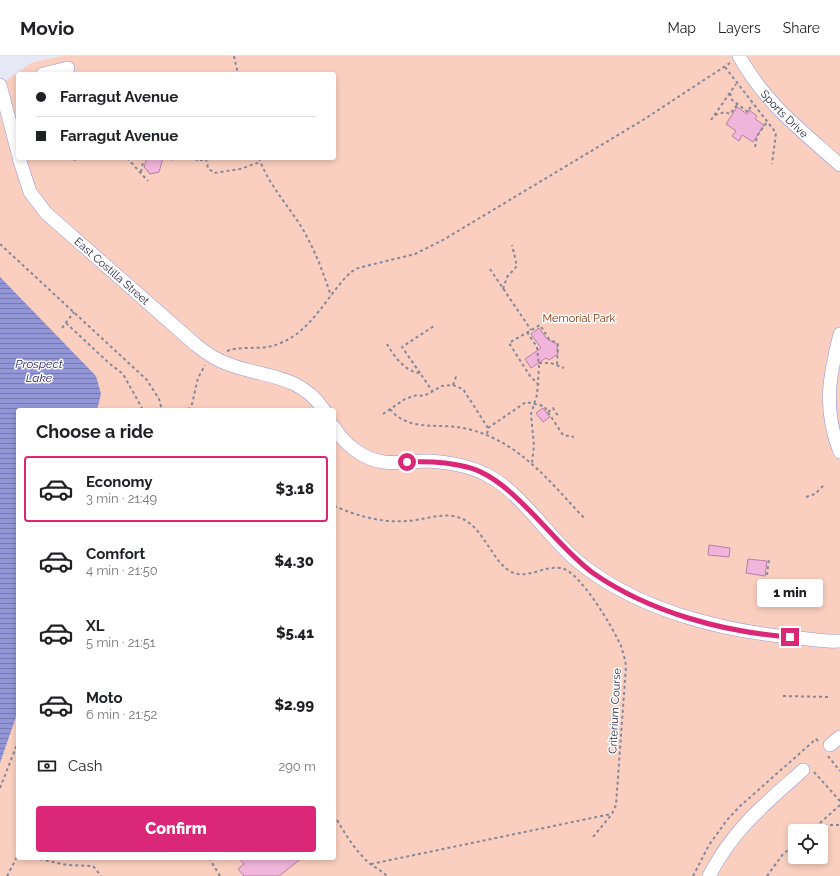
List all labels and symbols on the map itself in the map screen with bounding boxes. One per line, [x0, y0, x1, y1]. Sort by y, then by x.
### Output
street label: Sports Drive [758, 87, 811, 141]
street label: East Costilla Street [72, 235, 152, 308]
park label: Memorial Park [543, 312, 616, 325]
water label: Prospect Lake [15, 357, 63, 385]
route start [398, 453, 416, 471]
callout: 1 min [757, 579, 823, 607]
route end [781, 628, 799, 646]
street label: Criterium Course [606, 667, 624, 754]

